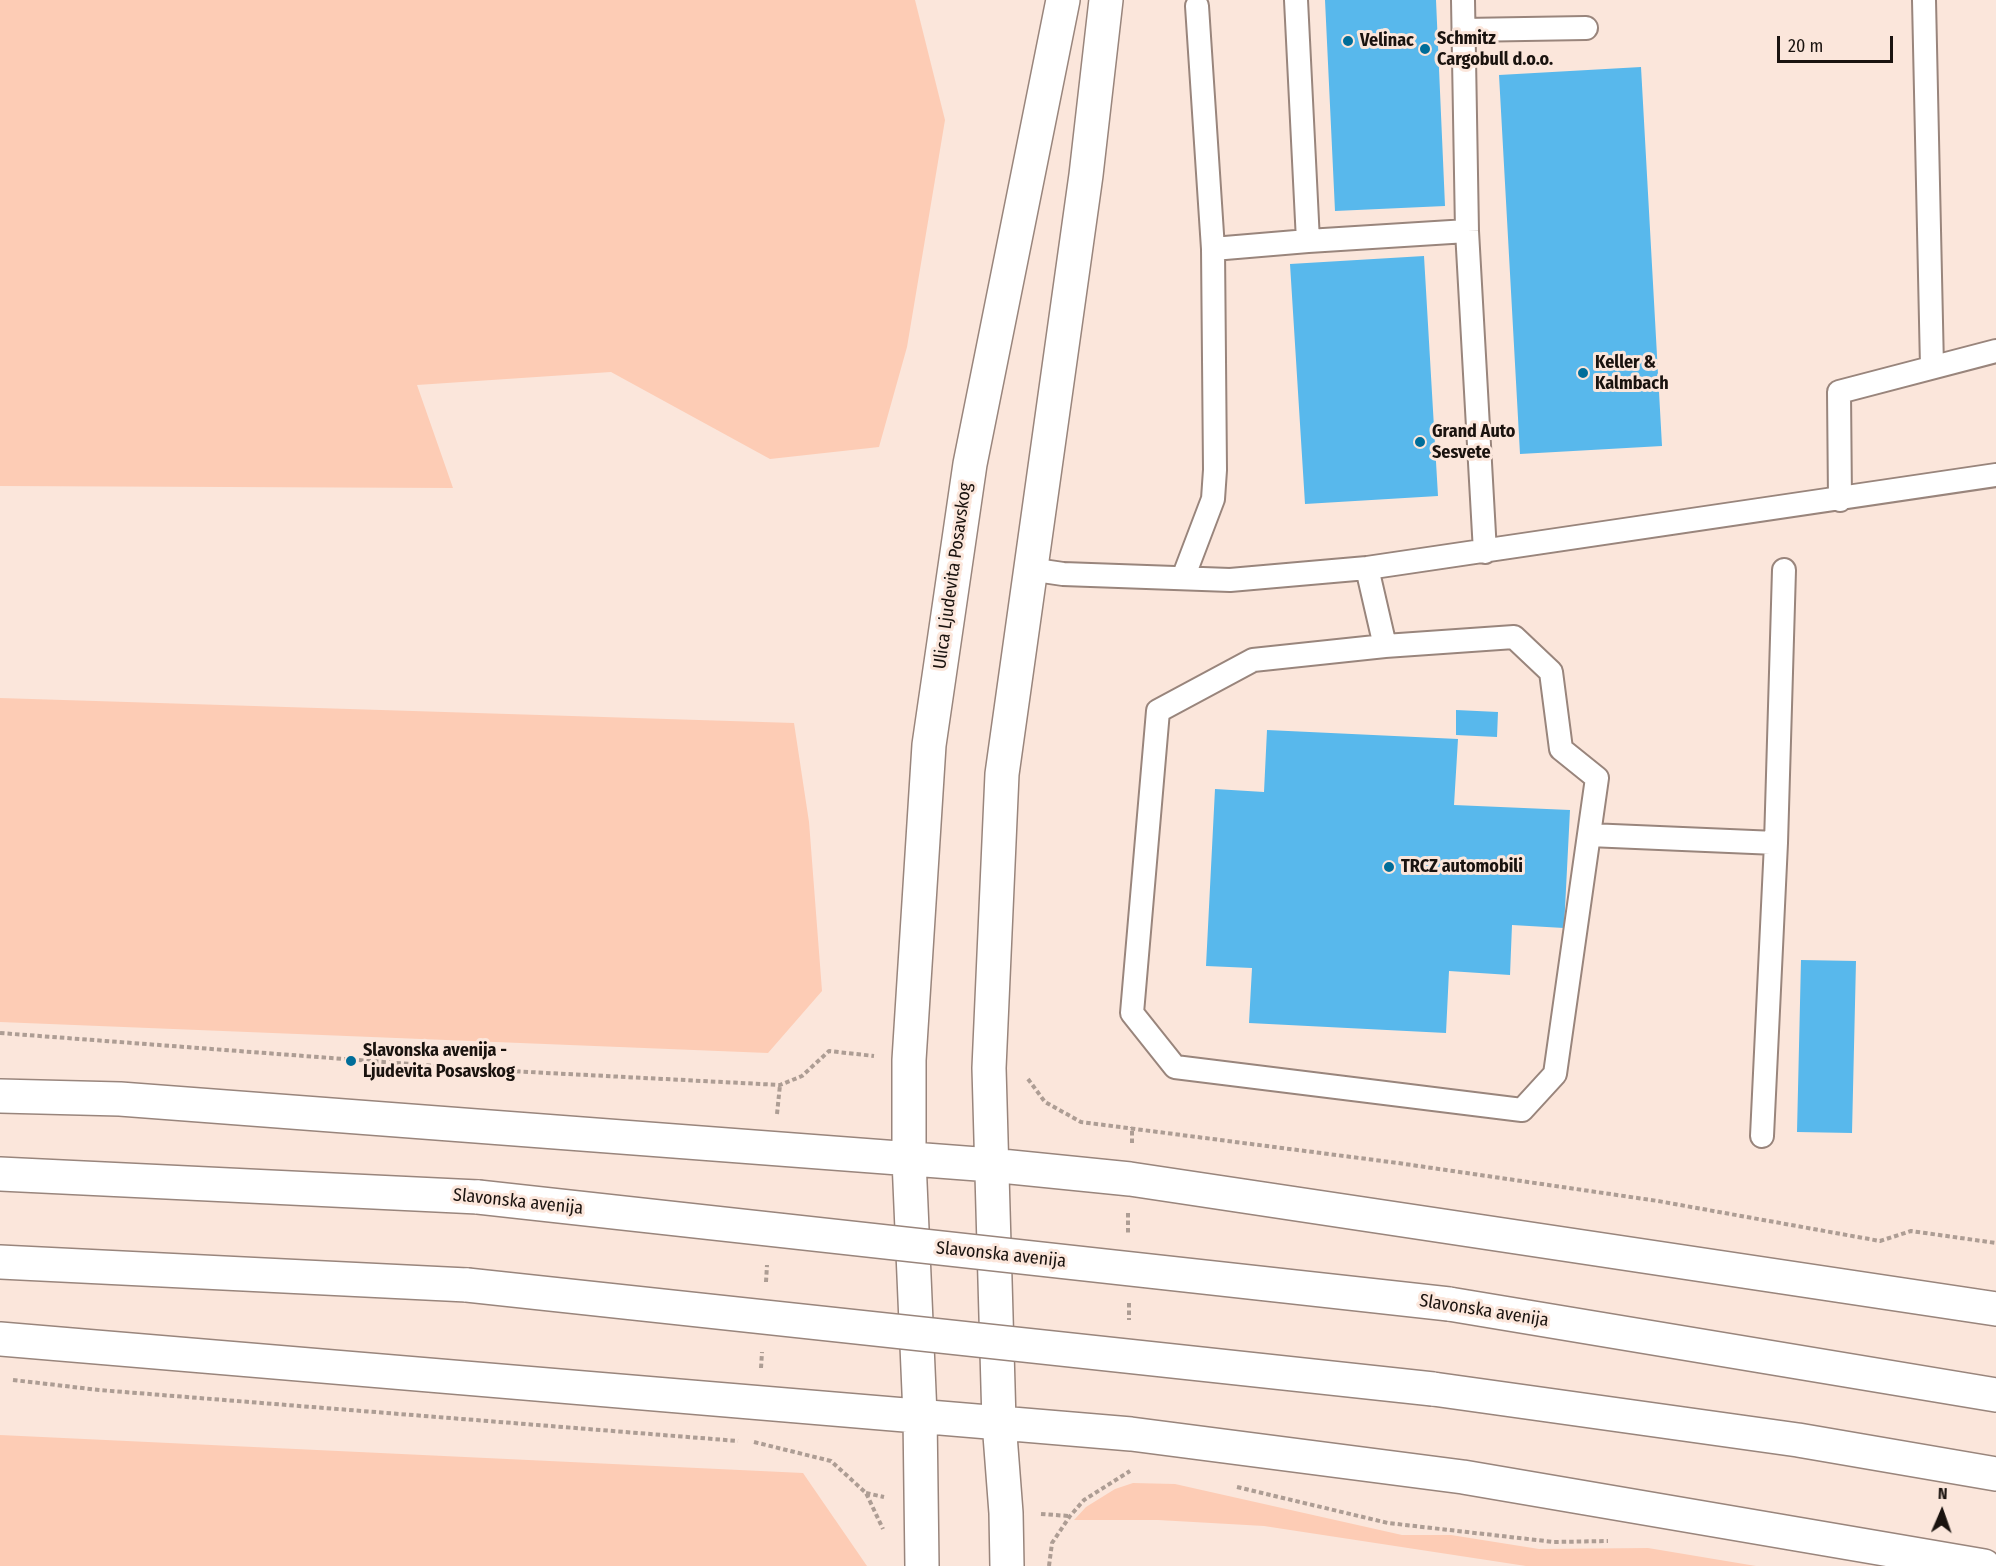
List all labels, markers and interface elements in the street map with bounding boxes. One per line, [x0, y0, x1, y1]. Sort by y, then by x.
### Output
scale bar [1780, 24, 1896, 62]
place label: Schmitz Cargobull d.o.o. [1437, 28, 1553, 70]
place label: Velinac [1360, 30, 1414, 52]
marker: Velinac [1341, 34, 1355, 48]
text: 20 m [1788, 35, 1823, 57]
marker: Schmitz Cargobull d.o.o. [1418, 42, 1432, 56]
place label: Keller & Kalmbach [1595, 352, 1669, 394]
marker: Keller & Kalmbach [1576, 366, 1590, 380]
place label: Grand Auto Sesvete [1432, 421, 1515, 464]
marker: Grand Auto Sesvete [1413, 435, 1427, 449]
street label: Ulica Ljudevita Posavskog [929, 481, 977, 671]
place label: TRCZ automobili [1401, 856, 1523, 878]
marker: TRCZ automobili [1382, 860, 1396, 874]
place label: Slavonska avenija - Ljudevita Posavskog [363, 1040, 515, 1082]
marker: Slavonska avenija - Ljudevita Posavskog [344, 1054, 358, 1068]
street label: Slavonska avenija [452, 1184, 584, 1220]
street label: Slavonska avenija [935, 1237, 1067, 1273]
street label: Slavonska avenija [1418, 1290, 1550, 1332]
north arrow [1912, 1482, 1972, 1542]
text: N [1938, 1484, 1948, 1503]

